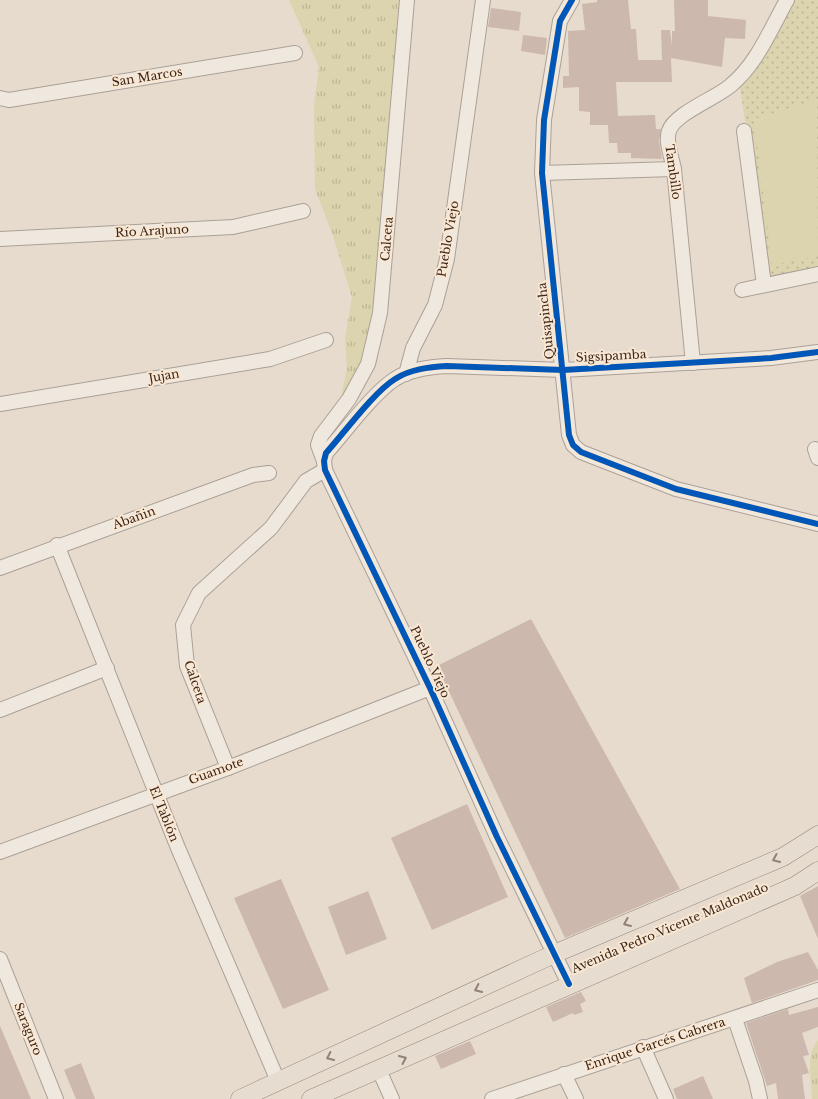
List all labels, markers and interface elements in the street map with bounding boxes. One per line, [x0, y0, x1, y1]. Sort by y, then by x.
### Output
street label: San Marcos [111, 64, 183, 89]
street label: Tambillo [662, 143, 685, 201]
street label: Pueblo Viejo [433, 199, 462, 278]
street label: Calceta [377, 216, 396, 262]
street label: Río Arajuno [115, 221, 189, 240]
street label: Quisapincha [534, 281, 557, 360]
street label: Sigsipamba [575, 346, 647, 365]
street label: Jujan [145, 365, 181, 386]
street label: Abañin [109, 503, 157, 533]
street label: Pueblo Viejo [407, 624, 454, 700]
street label: Calceta [181, 658, 210, 706]
street label: Guamote [186, 754, 245, 787]
street label: El Tablón [147, 784, 182, 844]
one-way arrow [772, 853, 781, 864]
street label: Avenida Pedro Vicente Maldonado [568, 879, 771, 976]
one-way arrow [623, 917, 632, 928]
one-way arrow [474, 983, 483, 993]
street label: Saraguro [11, 1000, 46, 1057]
street label: Enrique Garcés Cabrera [583, 1014, 727, 1073]
one-way arrow [326, 1050, 335, 1061]
one-way arrow [398, 1055, 407, 1065]

